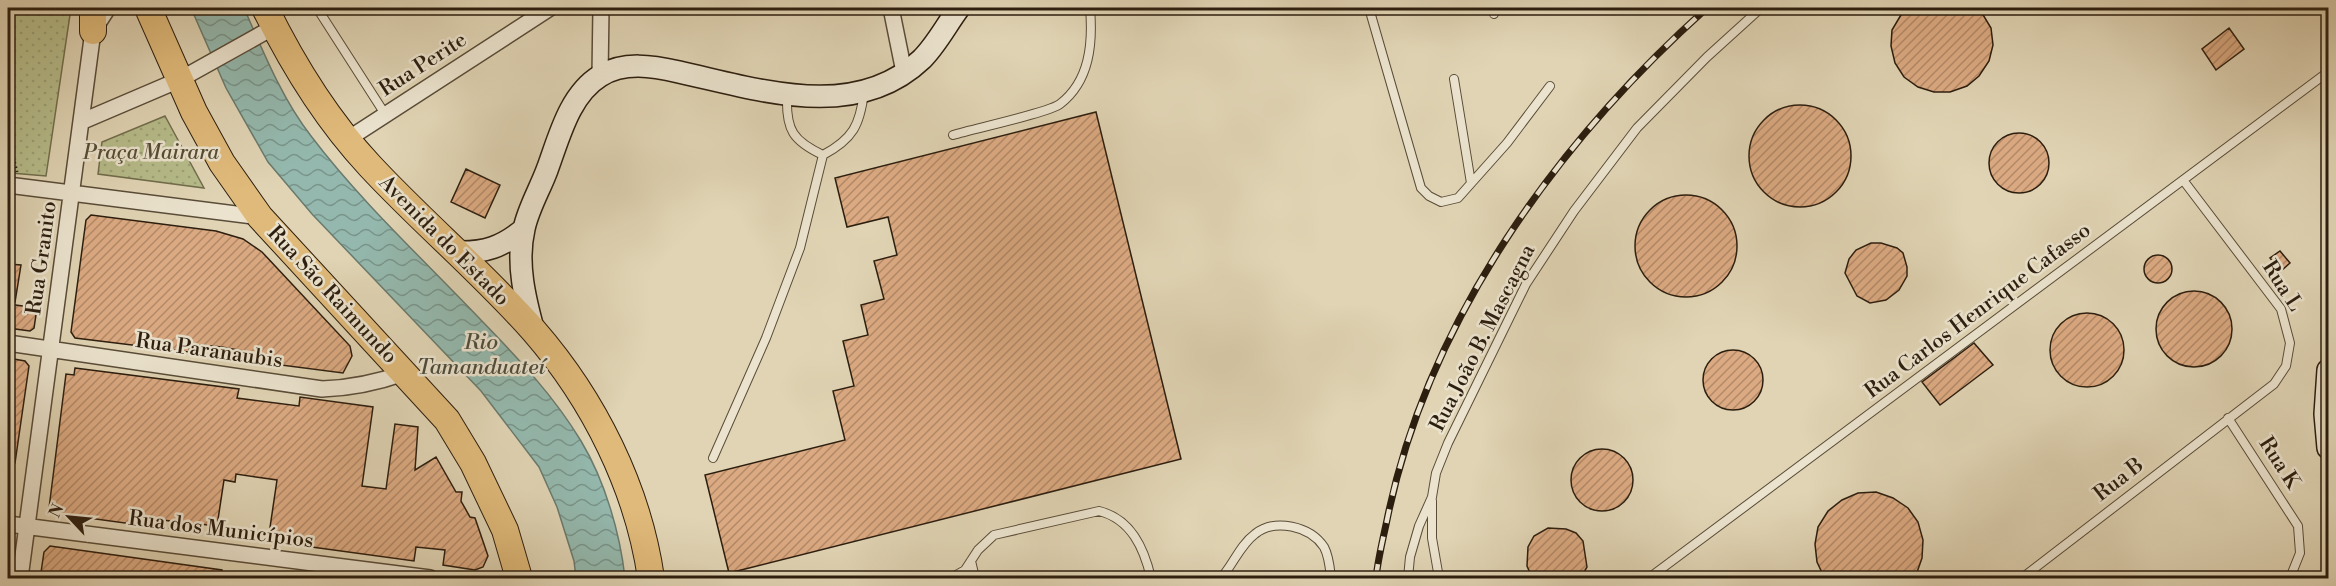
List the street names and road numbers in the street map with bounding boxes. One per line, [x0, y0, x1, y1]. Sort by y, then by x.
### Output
street label: Rua Perite [374, 27, 472, 103]
street label: Avenida do Estado [372, 169, 515, 312]
street label: Rua Granito [21, 199, 63, 317]
street label: Rua Carlos Henrique Cafasso [1860, 217, 2096, 405]
street label: Rua São Raimundo [261, 221, 403, 369]
street label: Rua João B. Mascagna [1425, 240, 1542, 436]
street label: Rua L [2256, 256, 2308, 316]
street label: Rua Paranaubis [134, 328, 284, 374]
street label: Rua K [2253, 432, 2306, 495]
street label: Rua B [2089, 452, 2149, 508]
street label: Rua dos Municípios [127, 506, 315, 554]

